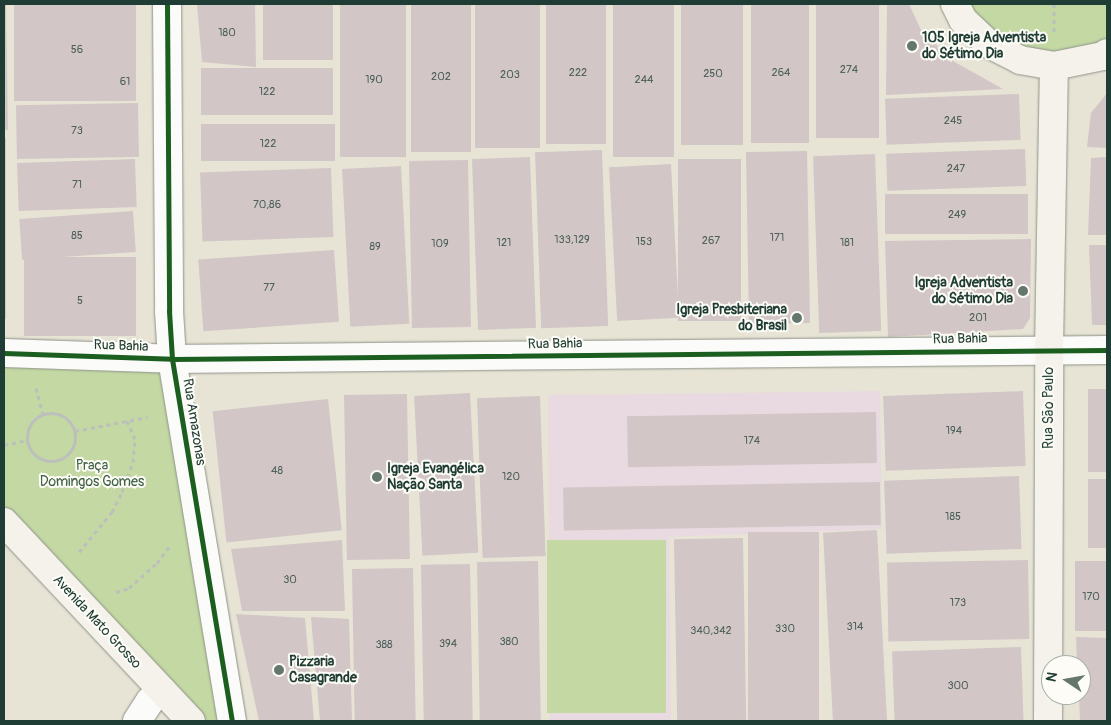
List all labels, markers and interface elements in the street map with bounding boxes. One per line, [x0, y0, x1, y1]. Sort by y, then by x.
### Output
house number: 180 [218, 26, 236, 40]
place label: 105 Igreja Adventista do Sétimo Dia [922, 30, 1046, 62]
marker: 105 Igreja Adventista do Sétimo Dia [906, 40, 918, 52]
house number: 56 [71, 43, 83, 57]
house number: 274 [840, 63, 858, 77]
house number: 222 [569, 66, 587, 80]
house number: 264 [772, 66, 790, 80]
house number: 250 [703, 67, 723, 81]
house number: 203 [500, 68, 520, 82]
house number: 202 [431, 70, 451, 84]
house number: 190 [365, 73, 383, 87]
house number: 244 [635, 73, 653, 87]
house number: 61 [120, 75, 130, 89]
house number: 122 [259, 85, 275, 99]
house number: 245 [944, 114, 962, 128]
house number: 73 [71, 124, 83, 138]
house number: 122 [260, 137, 276, 151]
house number: 247 [947, 162, 965, 176]
house number: 71 [72, 178, 82, 192]
house number: 70,86 [253, 198, 281, 212]
house number: 249 [948, 208, 966, 222]
house number: 85 [71, 229, 83, 243]
house number: 171 [770, 231, 784, 245]
house number: 133,129 [554, 233, 590, 247]
house number: 267 [702, 234, 720, 248]
house number: 153 [636, 235, 652, 249]
house number: 121 [497, 236, 511, 250]
house number: 181 [840, 236, 854, 250]
house number: 109 [431, 237, 449, 251]
house number: 89 [369, 240, 381, 254]
place label: Igreja Adventista do Sétimo Dia [914, 275, 1013, 308]
house number: 77 [263, 281, 275, 295]
marker: Igreja Adventista do Sétimo Dia [1017, 285, 1029, 297]
house number: 5 [77, 294, 83, 308]
place label: Igreja Presbiteriana do Brasil [676, 302, 787, 334]
house number: 201 [969, 311, 987, 325]
marker: Igreja Presbiteriana do Brasil [791, 312, 803, 324]
street label: Rua Bahia [932, 330, 988, 348]
street label: Rua Bahia [527, 335, 583, 353]
street label: Rua Bahia [93, 337, 149, 355]
street label: Rua São Paulo [1041, 367, 1057, 449]
street label: Rua Amazonas [179, 377, 209, 467]
house number: 194 [946, 424, 962, 438]
house number: 174 [744, 434, 760, 448]
park label: Praça Domingos Gomes [40, 458, 144, 491]
place label: Igreja Evangélica Nação Santa [387, 461, 484, 494]
house number: 48 [271, 464, 283, 478]
house number: 120 [502, 470, 520, 484]
marker: Igreja Evangélica Nação Santa [371, 471, 383, 483]
house number: 185 [945, 510, 961, 524]
street label: Avenida Mato Grosso [49, 572, 145, 672]
house number: 30 [283, 573, 297, 587]
house number: 170 [1082, 590, 1100, 604]
house number: 173 [950, 596, 966, 610]
house number: 314 [847, 620, 863, 634]
house number: 330 [775, 622, 795, 636]
house number: 340,342 [690, 624, 732, 638]
house number: 380 [499, 635, 519, 649]
house number: 394 [439, 637, 457, 651]
house number: 388 [375, 638, 393, 652]
place label: Pizzaria Casagrande [289, 654, 357, 686]
north arrow [1041, 655, 1091, 705]
marker: Pizzaria Casagrande [273, 664, 285, 676]
text: N [1043, 671, 1061, 683]
house number: 300 [947, 679, 969, 693]

